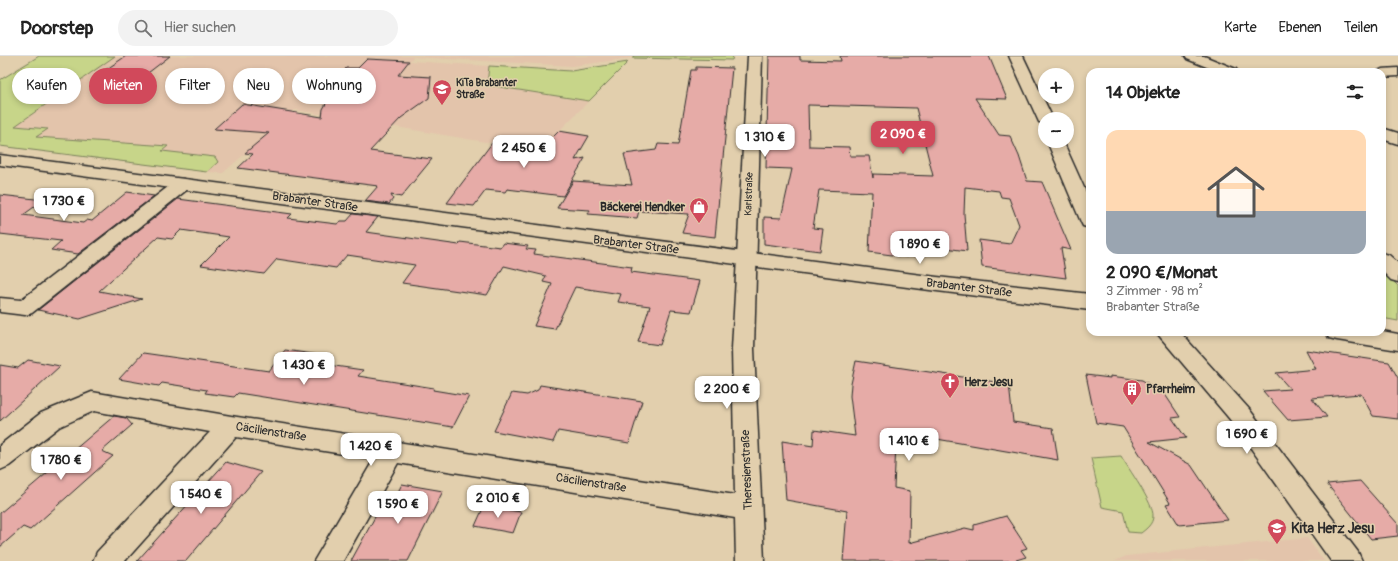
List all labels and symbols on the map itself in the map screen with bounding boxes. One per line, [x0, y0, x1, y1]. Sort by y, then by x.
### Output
place label: KiTa Brabanter Straße [456, 77, 517, 101]
school or university icon: KiTa Brabanter Straße [431, 78, 453, 106]
pin: 2 090 € [866, 121, 940, 155]
pin: 1 310 € [728, 124, 802, 158]
pin: 2 450 € [487, 135, 561, 169]
street label: Karlstraße [742, 172, 756, 216]
pin: 1 730 € [27, 188, 101, 222]
street label: Brabanter Straße [271, 189, 359, 215]
shop icon: Bäckerei Hendker [688, 196, 710, 224]
place label: Bäckerei Hendker [600, 200, 686, 215]
pin: 1 890 € [883, 231, 957, 265]
street label: Brabanter Straße [592, 232, 680, 258]
street label: Brabanter Straße [925, 275, 1013, 301]
pin: 1 430 € [267, 352, 341, 386]
church icon: Herz Jesu [939, 371, 961, 399]
place label: Herz Jesu [964, 375, 1013, 390]
pin: 2 200 € [690, 376, 764, 410]
building icon: Pfarrheim [1121, 378, 1143, 406]
place label: Pfarrheim [1146, 382, 1196, 397]
street label: Cäcilienstraße [235, 419, 307, 445]
pin: 1 690 € [1210, 421, 1284, 455]
pin: 1 410 € [872, 428, 946, 462]
street label: Theresienstraße [738, 429, 756, 510]
pin: 1 420 € [334, 433, 408, 467]
pin: 1 780 € [24, 447, 98, 481]
street label: Cäcilienstraße [555, 470, 627, 496]
pin: 1 540 € [164, 481, 238, 515]
pin: 2 010 € [461, 485, 535, 519]
pin: 1 590 € [361, 491, 435, 525]
school or university icon: Kita Herz Jesu [1266, 517, 1288, 545]
place label: Kita Herz Jesu [1291, 520, 1374, 537]

